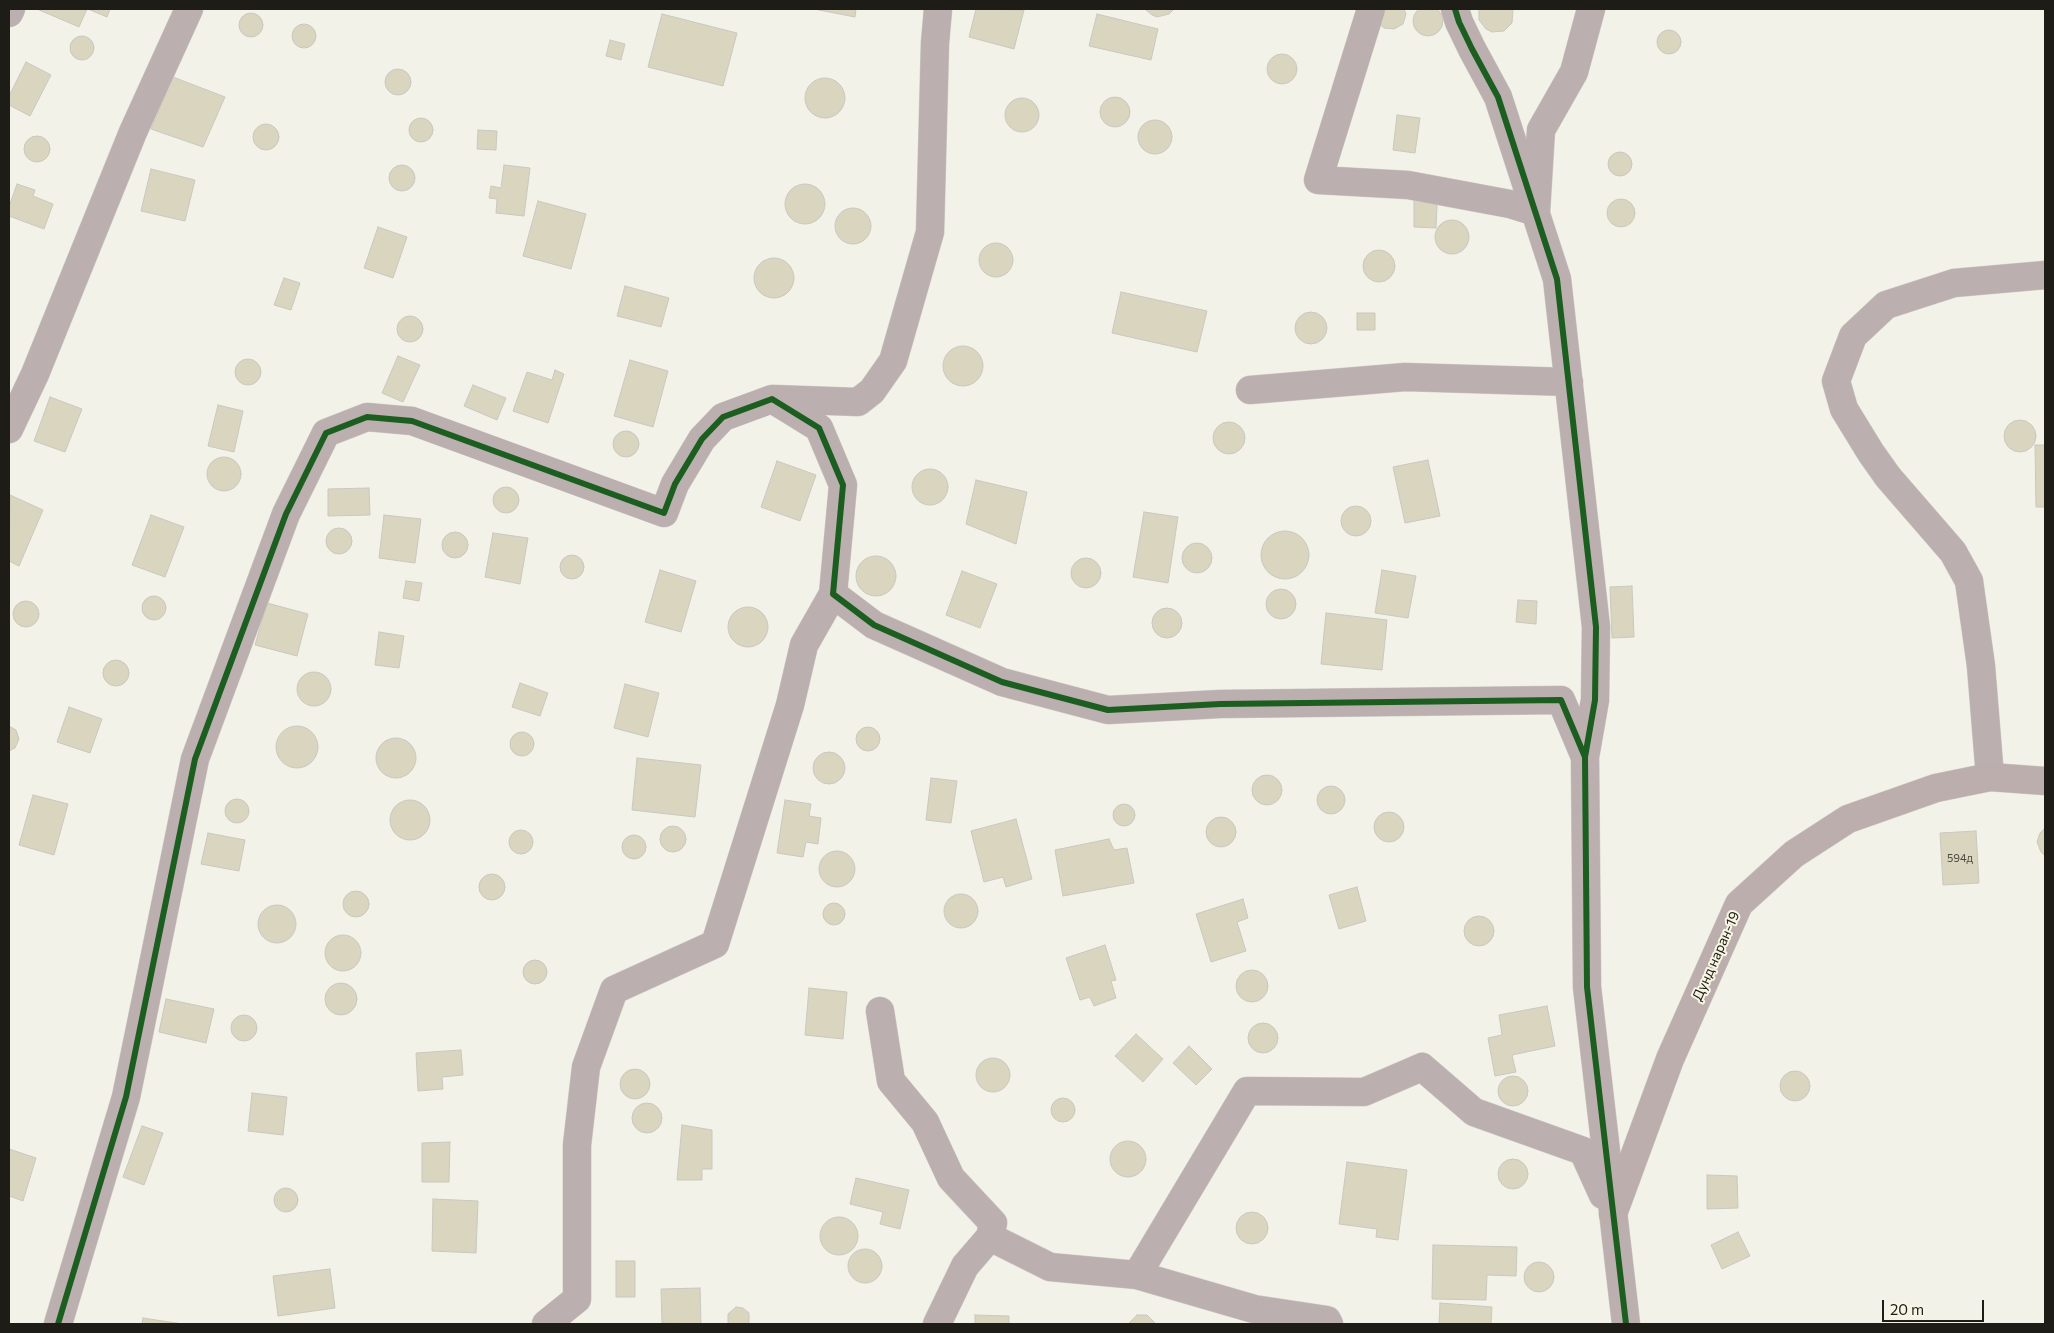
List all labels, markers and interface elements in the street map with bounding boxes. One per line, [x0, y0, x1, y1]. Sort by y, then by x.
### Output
house number: 594д [1947, 851, 1973, 865]
street label: Дунд наран-19 [1689, 909, 1743, 1003]
scale bar [1884, 1290, 1986, 1322]
text: 20 m [1890, 1300, 1924, 1318]

